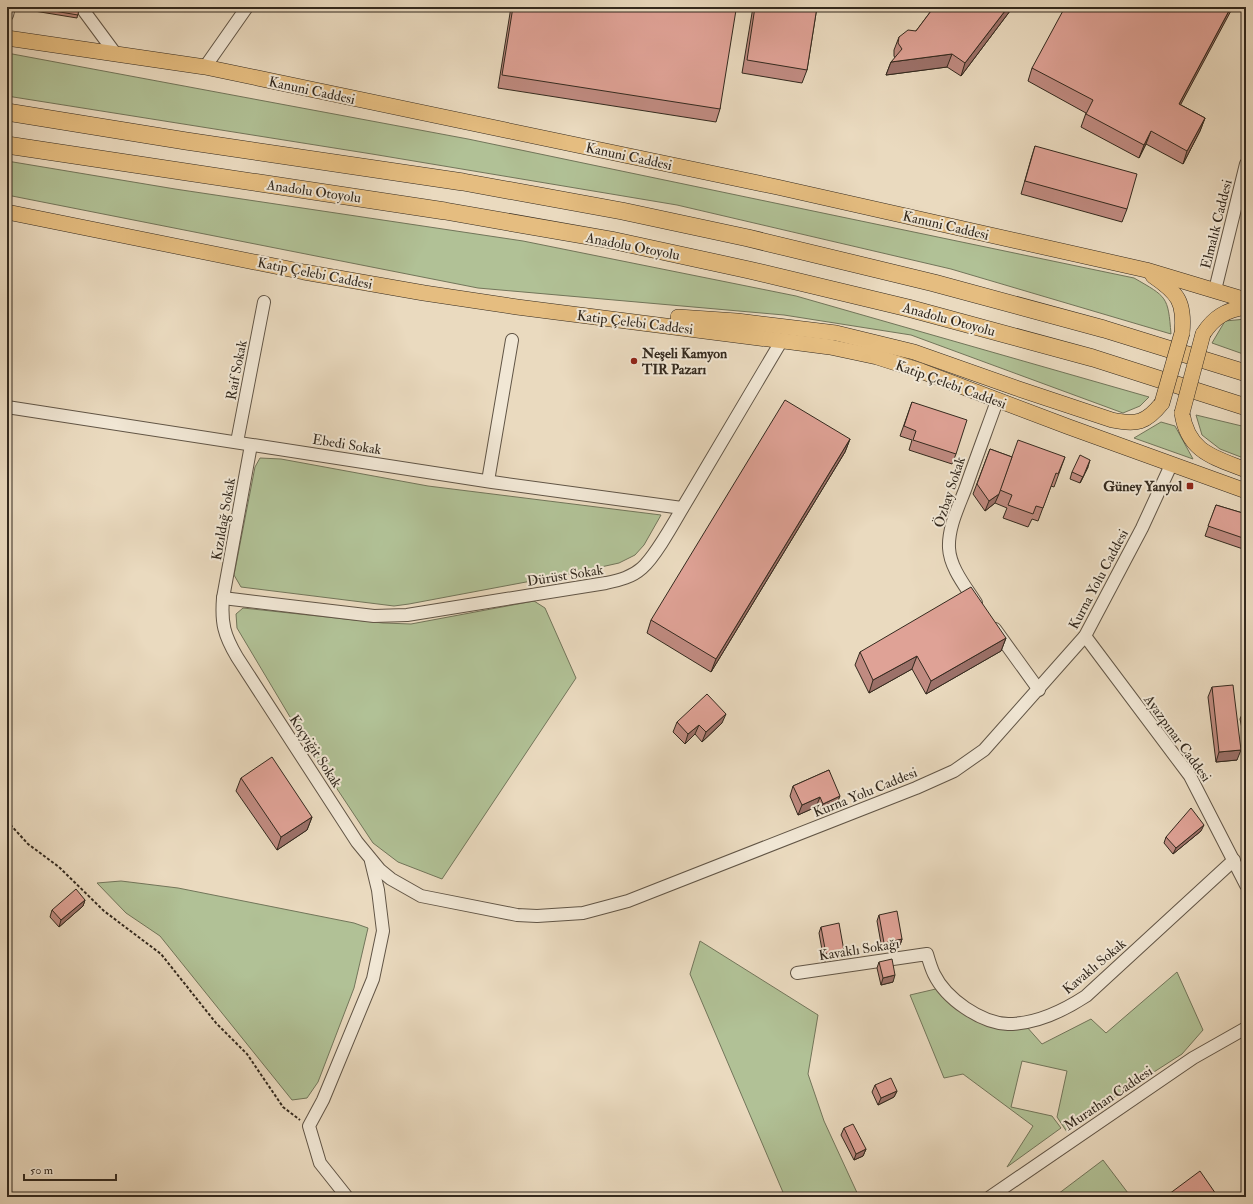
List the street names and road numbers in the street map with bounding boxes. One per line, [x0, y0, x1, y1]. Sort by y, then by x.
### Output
street label: Kanuni Caddesi [267, 73, 357, 108]
street label: Kanuni Caddesi [584, 139, 674, 174]
street label: Anadolu Otoyolu [264, 176, 362, 208]
street label: Elmalık Caddesi [1197, 177, 1236, 271]
street label: Kanuni Caddesi [901, 207, 991, 244]
street label: Anadolu Otoyolu [583, 229, 681, 265]
street label: Katip Çelebi Caddesi [256, 254, 374, 294]
street label: Anadolu Otoyolu [899, 299, 997, 341]
street label: Katip Çelebi Caddesi [576, 307, 694, 339]
street label: Raif Sokak [222, 338, 251, 401]
street label: Katip Çelebi Caddesi [893, 356, 1009, 413]
street label: Ebedi Sokak [311, 431, 383, 458]
street label: Özbay Sokak [930, 454, 970, 530]
street label: Kızıldağ Sokak [208, 476, 239, 562]
street label: Kurna Yolu Caddesi [1065, 526, 1132, 632]
street label: Dürüst Sokak [526, 561, 605, 590]
street label: Ayazpınar Caddesi [1139, 691, 1215, 786]
street label: Koçyiğit Sokak [285, 712, 346, 792]
street label: Kurna Yolu Caddesi [811, 764, 920, 821]
street label: Kavaklı Sokağı [818, 935, 901, 964]
street label: Kavaklı Sokak [1059, 935, 1130, 998]
street label: Murathan Caddesi [1061, 1062, 1156, 1134]

